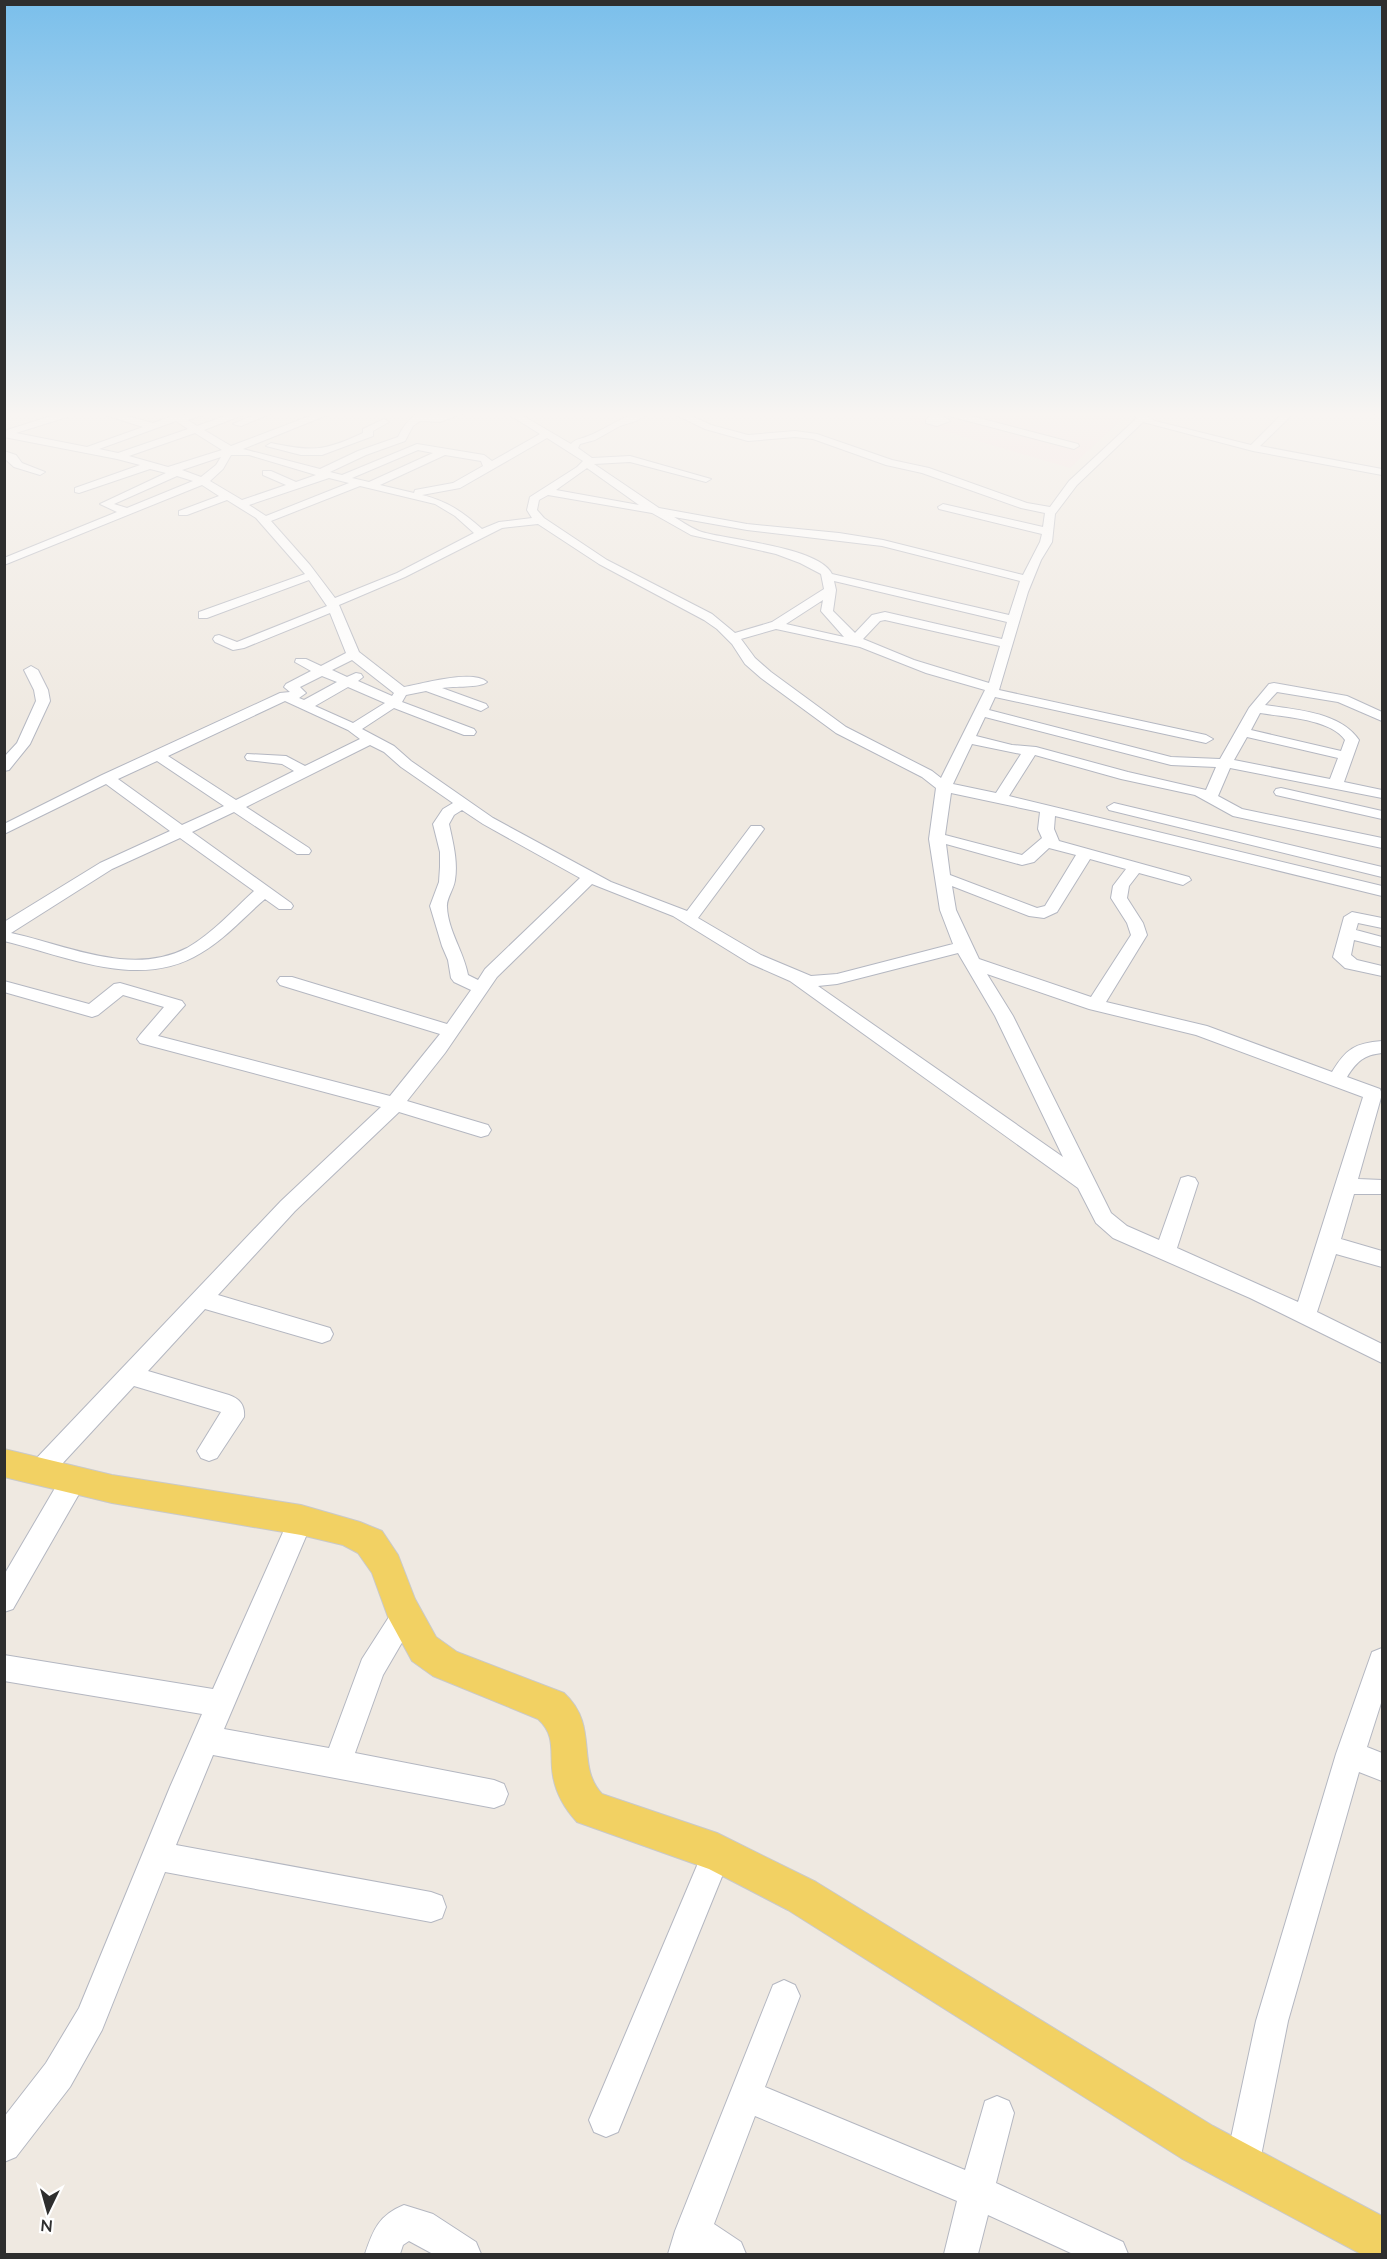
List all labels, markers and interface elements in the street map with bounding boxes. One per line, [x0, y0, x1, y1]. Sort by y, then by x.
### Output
north arrow [18, 2181, 78, 2241]
text: N [40, 2216, 54, 2236]

